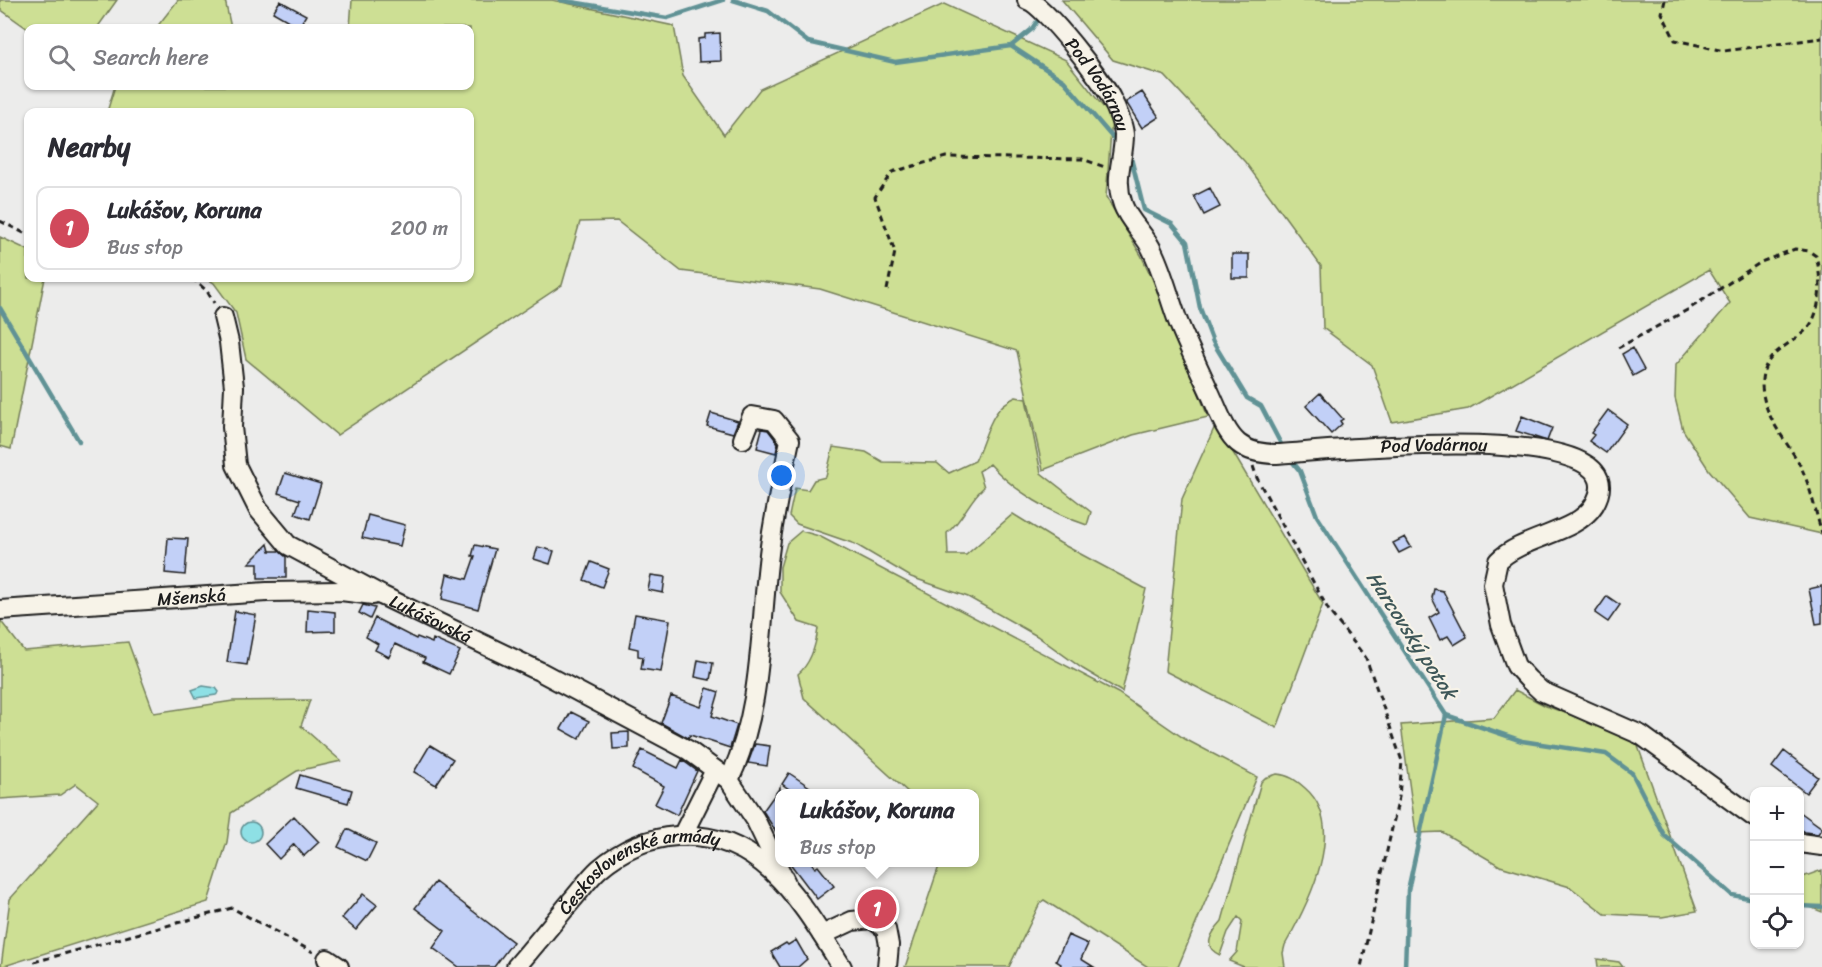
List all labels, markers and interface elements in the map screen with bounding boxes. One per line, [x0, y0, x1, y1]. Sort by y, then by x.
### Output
search box [24, 24, 474, 90]
street label: Pod Vodárnou [1057, 30, 1139, 135]
text: Search here [93, 38, 209, 77]
icon: search [45, 41, 78, 74]
text: Nearby [48, 124, 130, 170]
text: Lukášov, Koruna [107, 191, 262, 230]
text: 1 [65, 211, 74, 246]
text: 200 m [391, 211, 448, 246]
text: Bus stop [107, 230, 183, 265]
street label: Pod Vodárnou [1380, 428, 1489, 463]
your location [767, 461, 796, 490]
water label: Harcovský potok [1357, 564, 1468, 709]
street label: Mšenská [156, 579, 227, 615]
street label: Lukášovská [384, 585, 477, 652]
map controls [1750, 787, 1804, 949]
button: + [1750, 787, 1804, 841]
popup [775, 789, 979, 867]
text: Lukášov, Koruna [800, 791, 954, 830]
street label: Československé armády [550, 820, 725, 922]
text: Bus stop [800, 830, 875, 865]
button: − [1750, 841, 1804, 895]
pin: 1 [858, 886, 896, 932]
button: locate [1750, 895, 1804, 949]

